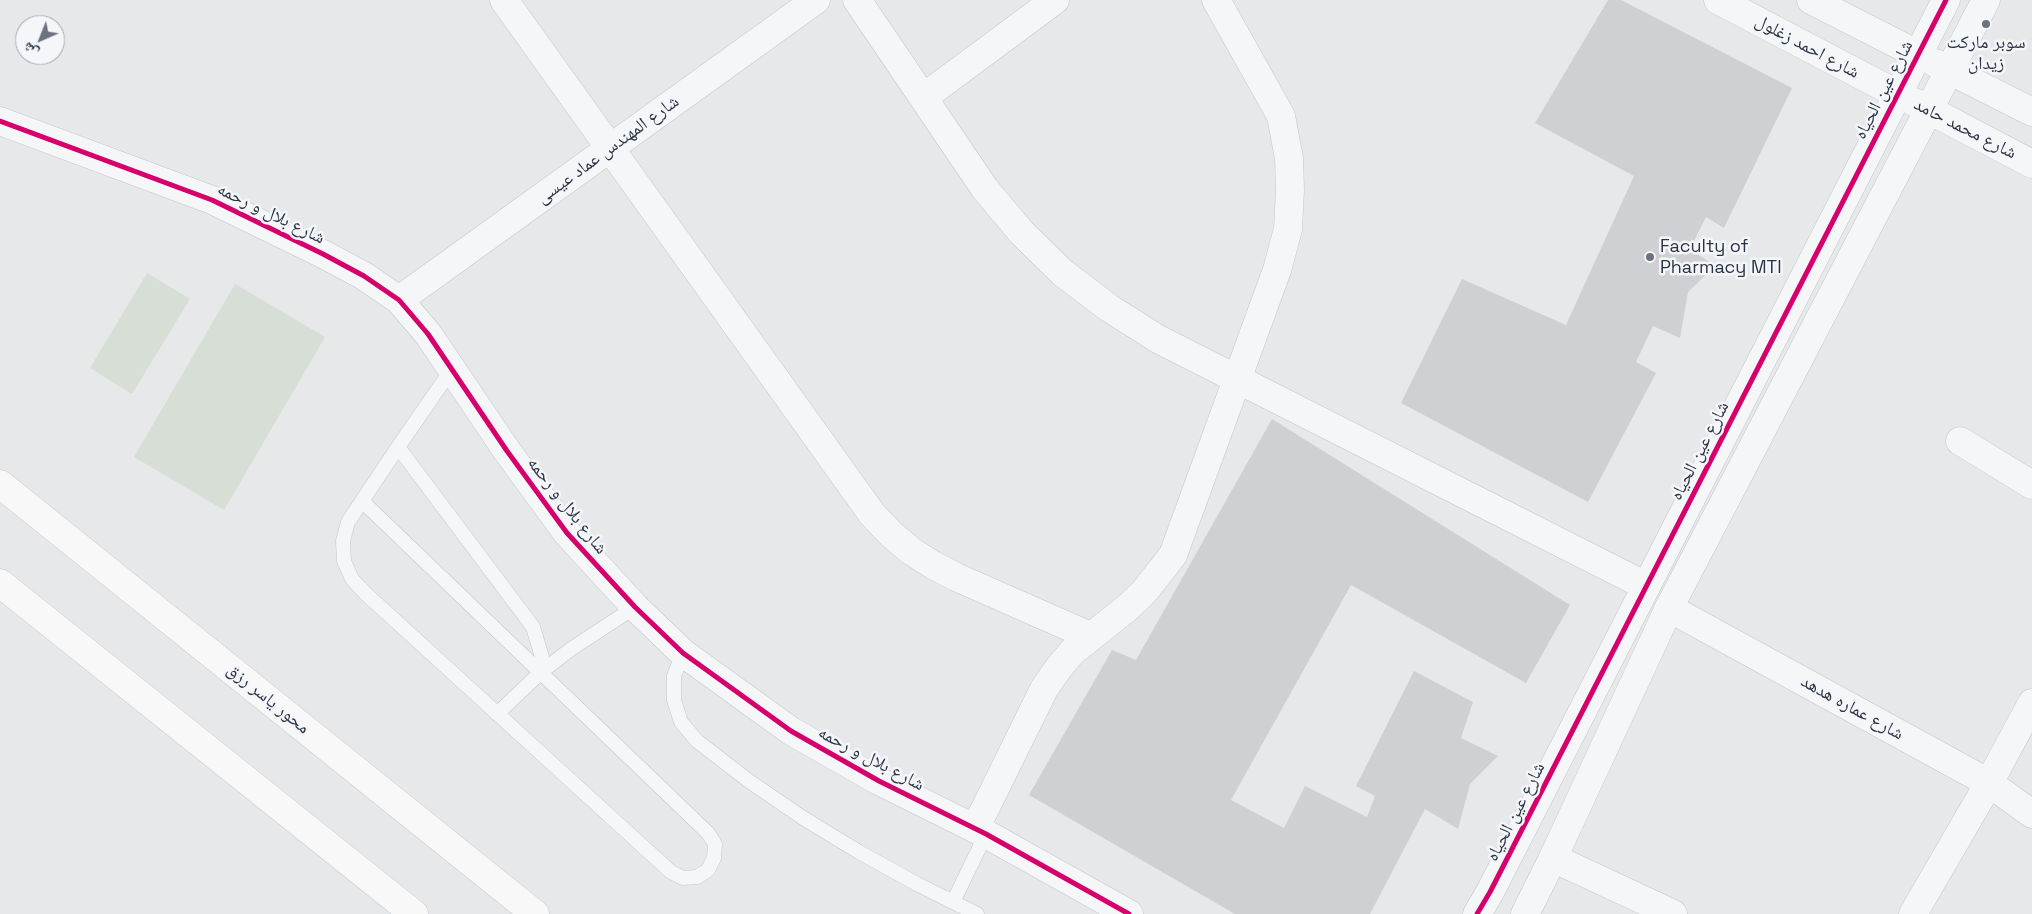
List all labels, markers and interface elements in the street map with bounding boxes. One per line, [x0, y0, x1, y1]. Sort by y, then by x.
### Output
street label: شارع احمد زغلول [1751, 11, 1863, 83]
north arrow [15, 15, 65, 65]
marker: سوبر ماركت زيدان [1980, 18, 1992, 30]
place label: سوبر ماركت زيدان [1946, 32, 2026, 74]
street label: شارع عين الحياه [1850, 37, 1918, 143]
text: ش [19, 38, 42, 62]
street label: شارع المهندس عماد عيسى [533, 91, 683, 209]
street label: شارع محمد حامد [1910, 94, 2020, 164]
street label: شارع بلال و رحمه [214, 179, 328, 249]
place label: Faculty of Pharmacy MTI [1660, 236, 1782, 278]
marker: Faculty of Pharmacy MTI [1644, 251, 1656, 263]
street label: شارع عين الحياه [1666, 398, 1734, 504]
street label: شارع بلال و رحمه [522, 453, 612, 559]
street label: محور ياسر رزق [222, 659, 314, 739]
street label: شارع عماره هدهد [1797, 671, 1907, 745]
street label: شارع بلال و رحمه [814, 722, 928, 796]
street label: شارع عين الحياه [1482, 759, 1550, 865]

